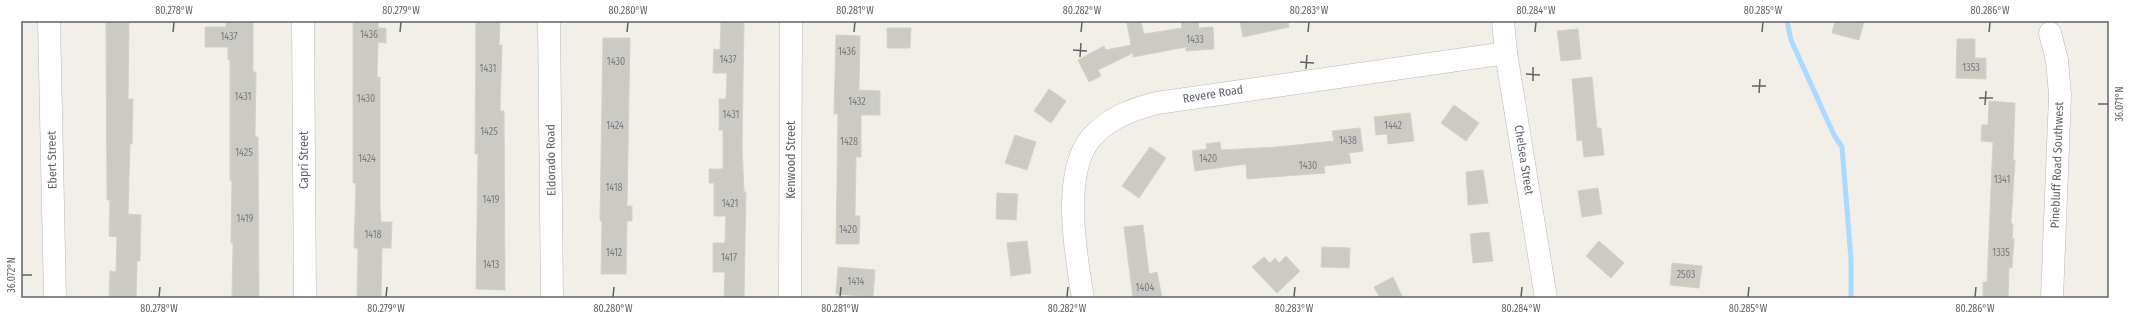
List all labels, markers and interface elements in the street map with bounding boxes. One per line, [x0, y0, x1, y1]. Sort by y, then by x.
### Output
text: 80.278°W [155, 5, 193, 17]
text: 80.279°W [382, 5, 420, 17]
text: 80.280°W [608, 5, 648, 17]
text: 80.281°W [836, 5, 874, 17]
text: 80.282°W [1063, 5, 1102, 17]
text: 80.283°W [1290, 5, 1329, 17]
text: 80.284°W [1517, 5, 1556, 17]
text: 80.285°W [1744, 5, 1783, 17]
text: 80.286°W [1971, 5, 2010, 17]
house number: 1436 [360, 29, 378, 41]
house number: 1437 [220, 31, 238, 43]
house number: 1433 [1186, 34, 1204, 46]
house number: 1436 [838, 46, 856, 58]
house number: 1437 [719, 54, 737, 66]
house number: 1430 [607, 56, 625, 68]
house number: 1353 [1962, 62, 1980, 74]
house number: 1431 [480, 63, 496, 75]
street label: Revere Road [1182, 82, 1244, 106]
text: 36.071°N [2114, 86, 2126, 122]
house number: 1431 [235, 91, 251, 103]
house number: 1430 [357, 93, 375, 105]
house number: 1432 [848, 96, 866, 108]
street label: Pinebluff Road Southwest [2048, 101, 2066, 229]
house number: 1431 [723, 109, 739, 121]
house number: 1424 [606, 120, 624, 132]
house number: 1442 [1384, 120, 1403, 132]
street label: Kenwood Street [784, 121, 798, 199]
street label: Eldorado Road [543, 124, 559, 196]
street label: Chelsea Street [1512, 124, 1536, 196]
house number: 1425 [480, 126, 498, 138]
street label: Ebert Street [44, 131, 60, 189]
street label: Capri Street [297, 131, 311, 189]
house number: 1438 [1339, 135, 1357, 147]
house number: 1428 [840, 136, 858, 148]
house number: 1425 [235, 147, 253, 159]
house number: 1424 [358, 153, 376, 165]
house number: 1420 [1199, 153, 1217, 165]
house number: 1430 [1299, 160, 1317, 172]
house number: 1341 [1994, 174, 2010, 186]
house number: 1418 [605, 182, 623, 194]
house number: 1419 [483, 194, 500, 206]
house number: 1421 [722, 198, 738, 210]
house number: 1419 [237, 213, 254, 225]
house number: 1420 [839, 224, 857, 236]
house number: 1418 [364, 229, 382, 241]
house number: 1412 [606, 247, 623, 259]
house number: 1335 [1992, 247, 2010, 259]
house number: 1417 [721, 252, 737, 264]
text: 36.072°N [6, 257, 18, 293]
house number: 1413 [483, 259, 500, 271]
house number: 2503 [1677, 269, 1696, 281]
house number: 1414 [848, 276, 865, 288]
house number: 1404 [1136, 282, 1155, 294]
text: 80.278°W [140, 303, 178, 315]
text: 80.279°W [367, 303, 405, 315]
text: 80.280°W [593, 303, 633, 315]
text: 80.281°W [821, 303, 859, 315]
text: 80.282°W [1048, 303, 1087, 315]
text: 80.283°W [1275, 303, 1314, 315]
text: 80.284°W [1502, 303, 1541, 315]
text: 80.285°W [1729, 303, 1768, 315]
text: 80.286°W [1956, 303, 1995, 315]

